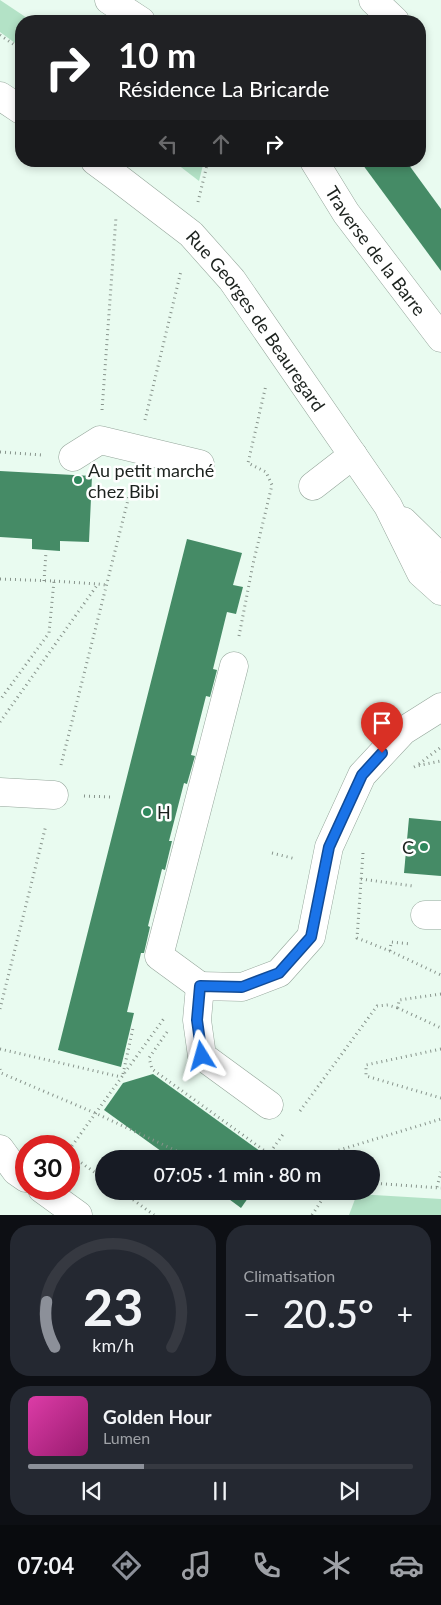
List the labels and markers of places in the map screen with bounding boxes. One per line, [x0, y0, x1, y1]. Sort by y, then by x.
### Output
place label: Au petit marché chez Bibi [88, 459, 214, 502]
marker: Au petit marché chez Bibi [72, 474, 84, 486]
pin [361, 702, 403, 753]
place label: H [157, 801, 171, 823]
marker: H [141, 806, 153, 818]
place label: C [402, 836, 414, 858]
marker: C [418, 841, 430, 853]

